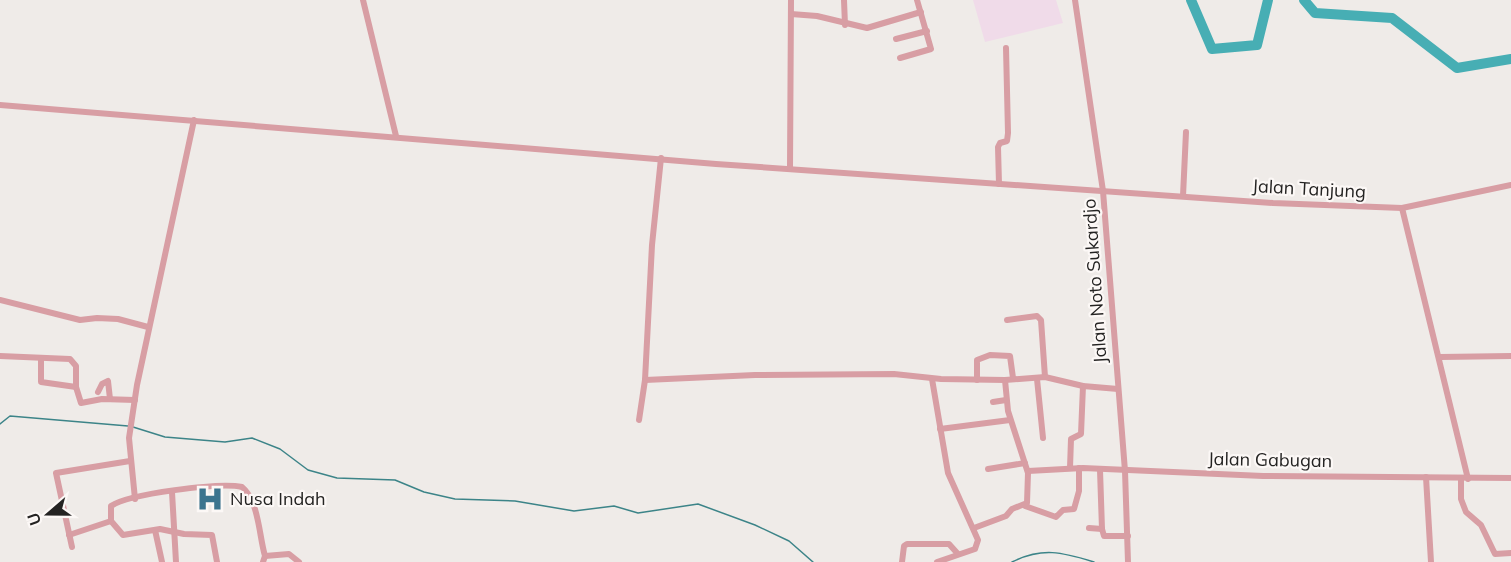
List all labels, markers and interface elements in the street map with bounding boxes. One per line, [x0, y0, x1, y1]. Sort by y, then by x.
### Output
street label: Jalan Tanjung [1252, 174, 1367, 203]
street label: Jalan Noto Sukardjo [1077, 198, 1112, 364]
street label: Jalan Gabugan [1208, 447, 1332, 472]
north arrow [18, 484, 78, 544]
hospital icon: Nusa Indah [195, 484, 225, 514]
place label: Nusa Indah [230, 487, 326, 510]
text: U [22, 510, 45, 528]

